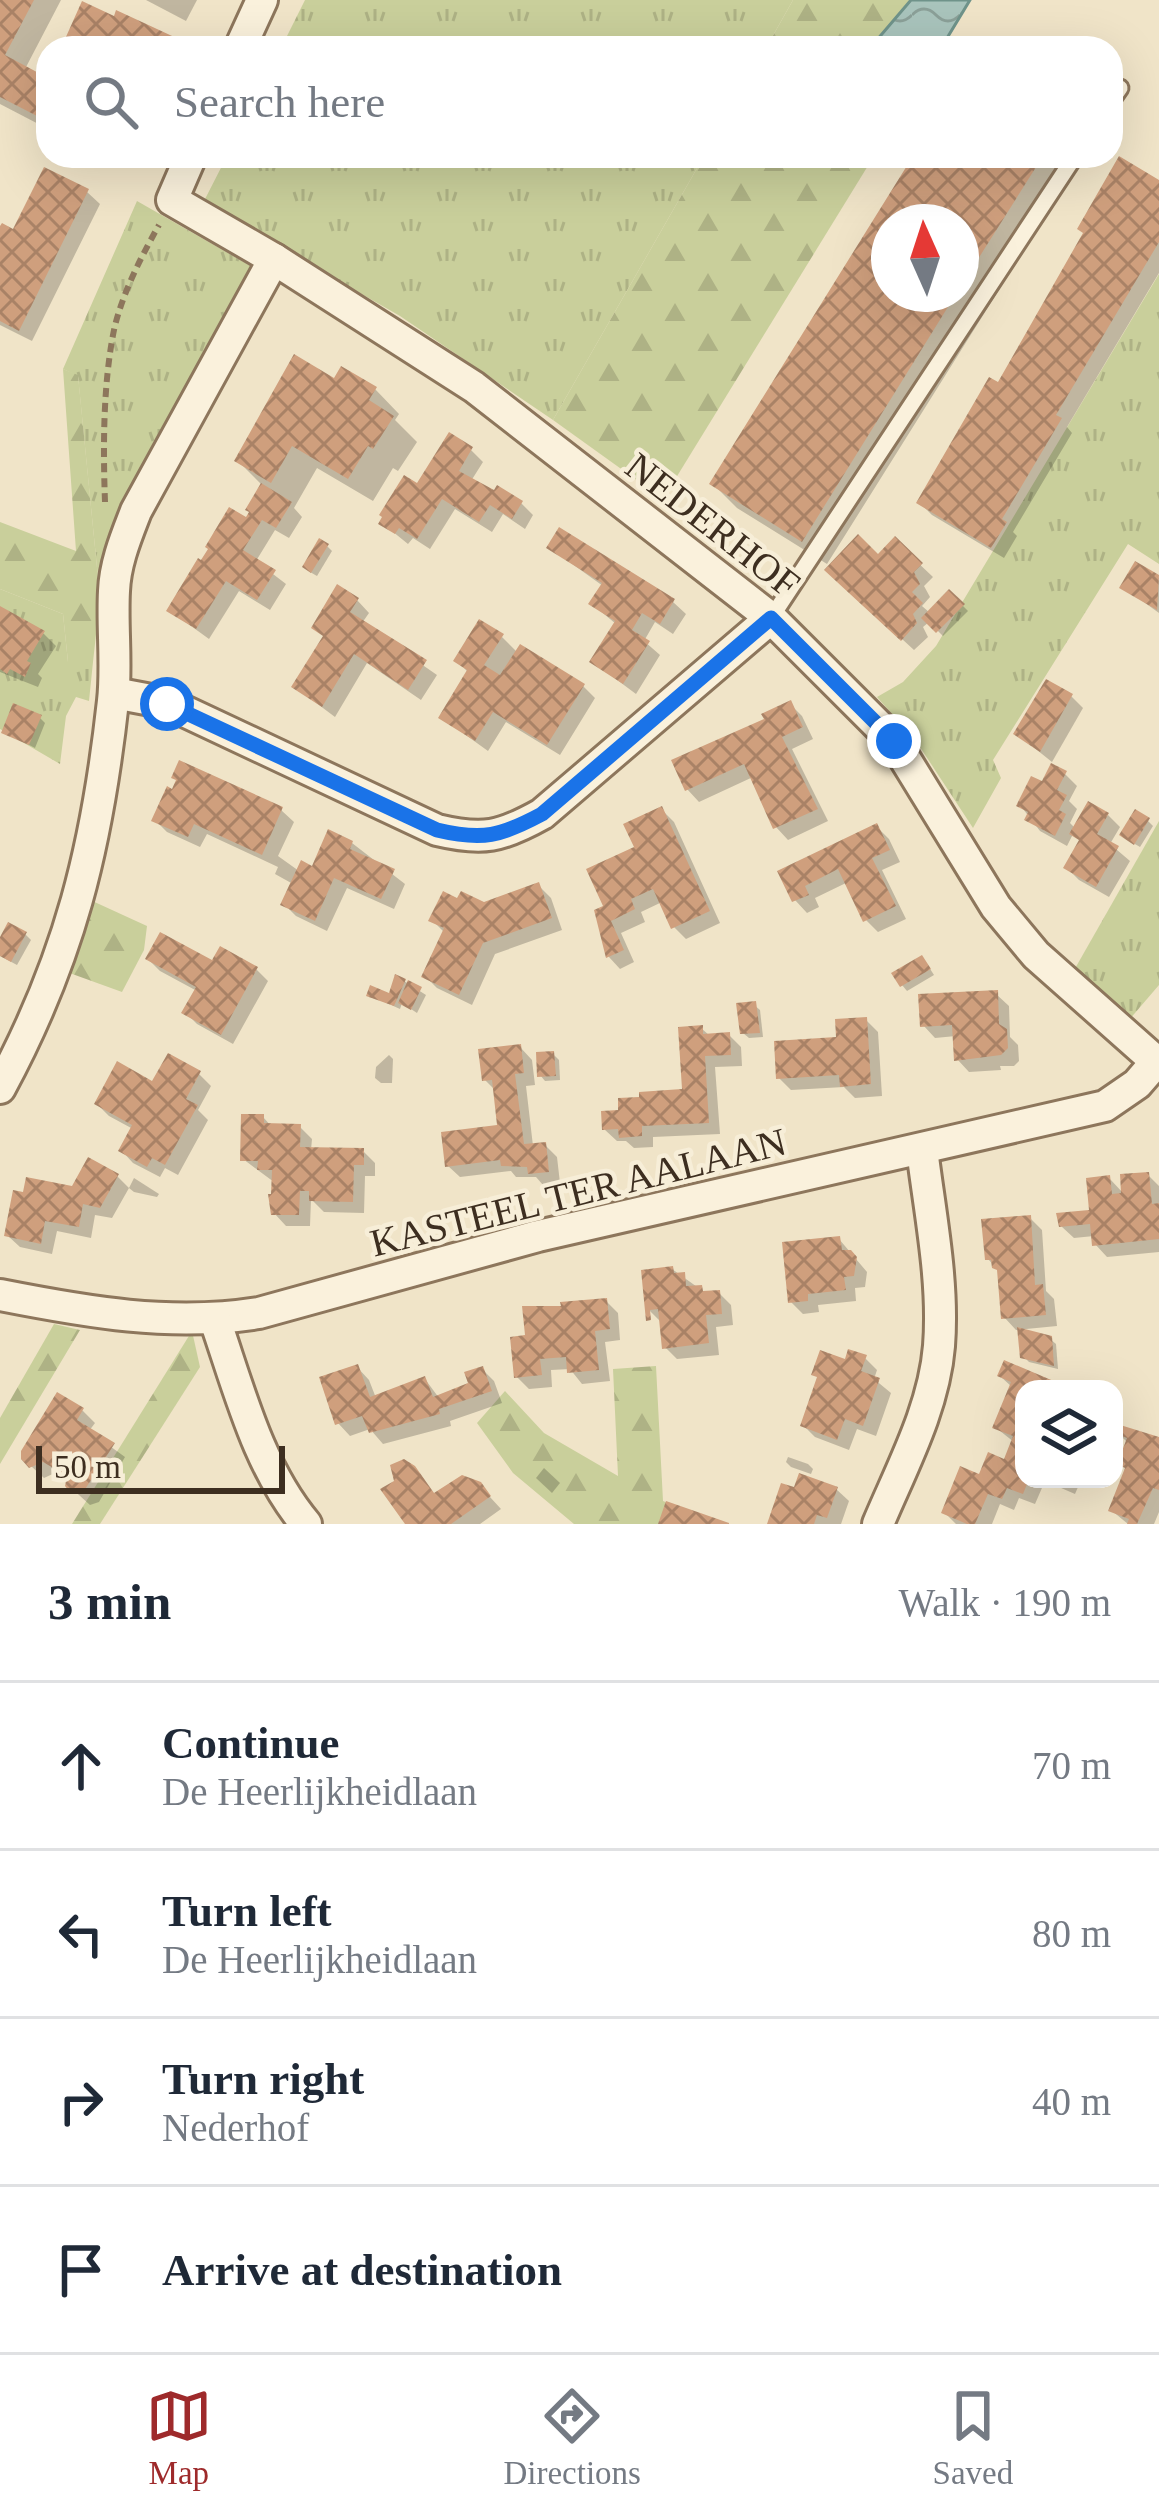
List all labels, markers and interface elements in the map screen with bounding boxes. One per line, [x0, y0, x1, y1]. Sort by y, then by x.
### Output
search box [36, 36, 1123, 168]
icon: search [78, 69, 144, 135]
text: Search here [174, 77, 385, 127]
north arrow [871, 204, 979, 312]
street label: NEDERHOF [618, 444, 808, 606]
route start [140, 677, 194, 731]
route end [867, 714, 921, 768]
street label: KASTEEL TER AALAAN [366, 1120, 790, 1264]
map controls [1015, 1380, 1123, 1488]
button: layers [1015, 1380, 1123, 1488]
scale bar [36, 1440, 285, 1493]
text: 50 m [54, 1449, 121, 1485]
text: 3 min [48, 1574, 171, 1630]
text: Walk · 190 m [899, 1581, 1111, 1624]
text: Continue [162, 1718, 340, 1768]
icon: ahead [48, 1733, 114, 1799]
text: 70 m [1032, 1744, 1111, 1787]
text: De Heerlijkheidlaan [162, 1770, 477, 1813]
text: Turn left [162, 1886, 332, 1936]
icon: left [48, 1901, 114, 1967]
text: 80 m [1032, 1912, 1111, 1955]
text: De Heerlijkheidlaan [162, 1938, 477, 1981]
text: Turn right [162, 2054, 364, 2104]
icon: right [48, 2069, 114, 2135]
text: 40 m [1032, 2080, 1111, 2123]
text: Nederhof [162, 2106, 309, 2149]
icon: arrive [48, 2237, 114, 2303]
text: Arrive at destination [162, 2245, 562, 2295]
tab: Map [146, 2383, 212, 2492]
tab: Directions [503, 2383, 641, 2492]
tab: Saved [933, 2383, 1013, 2492]

